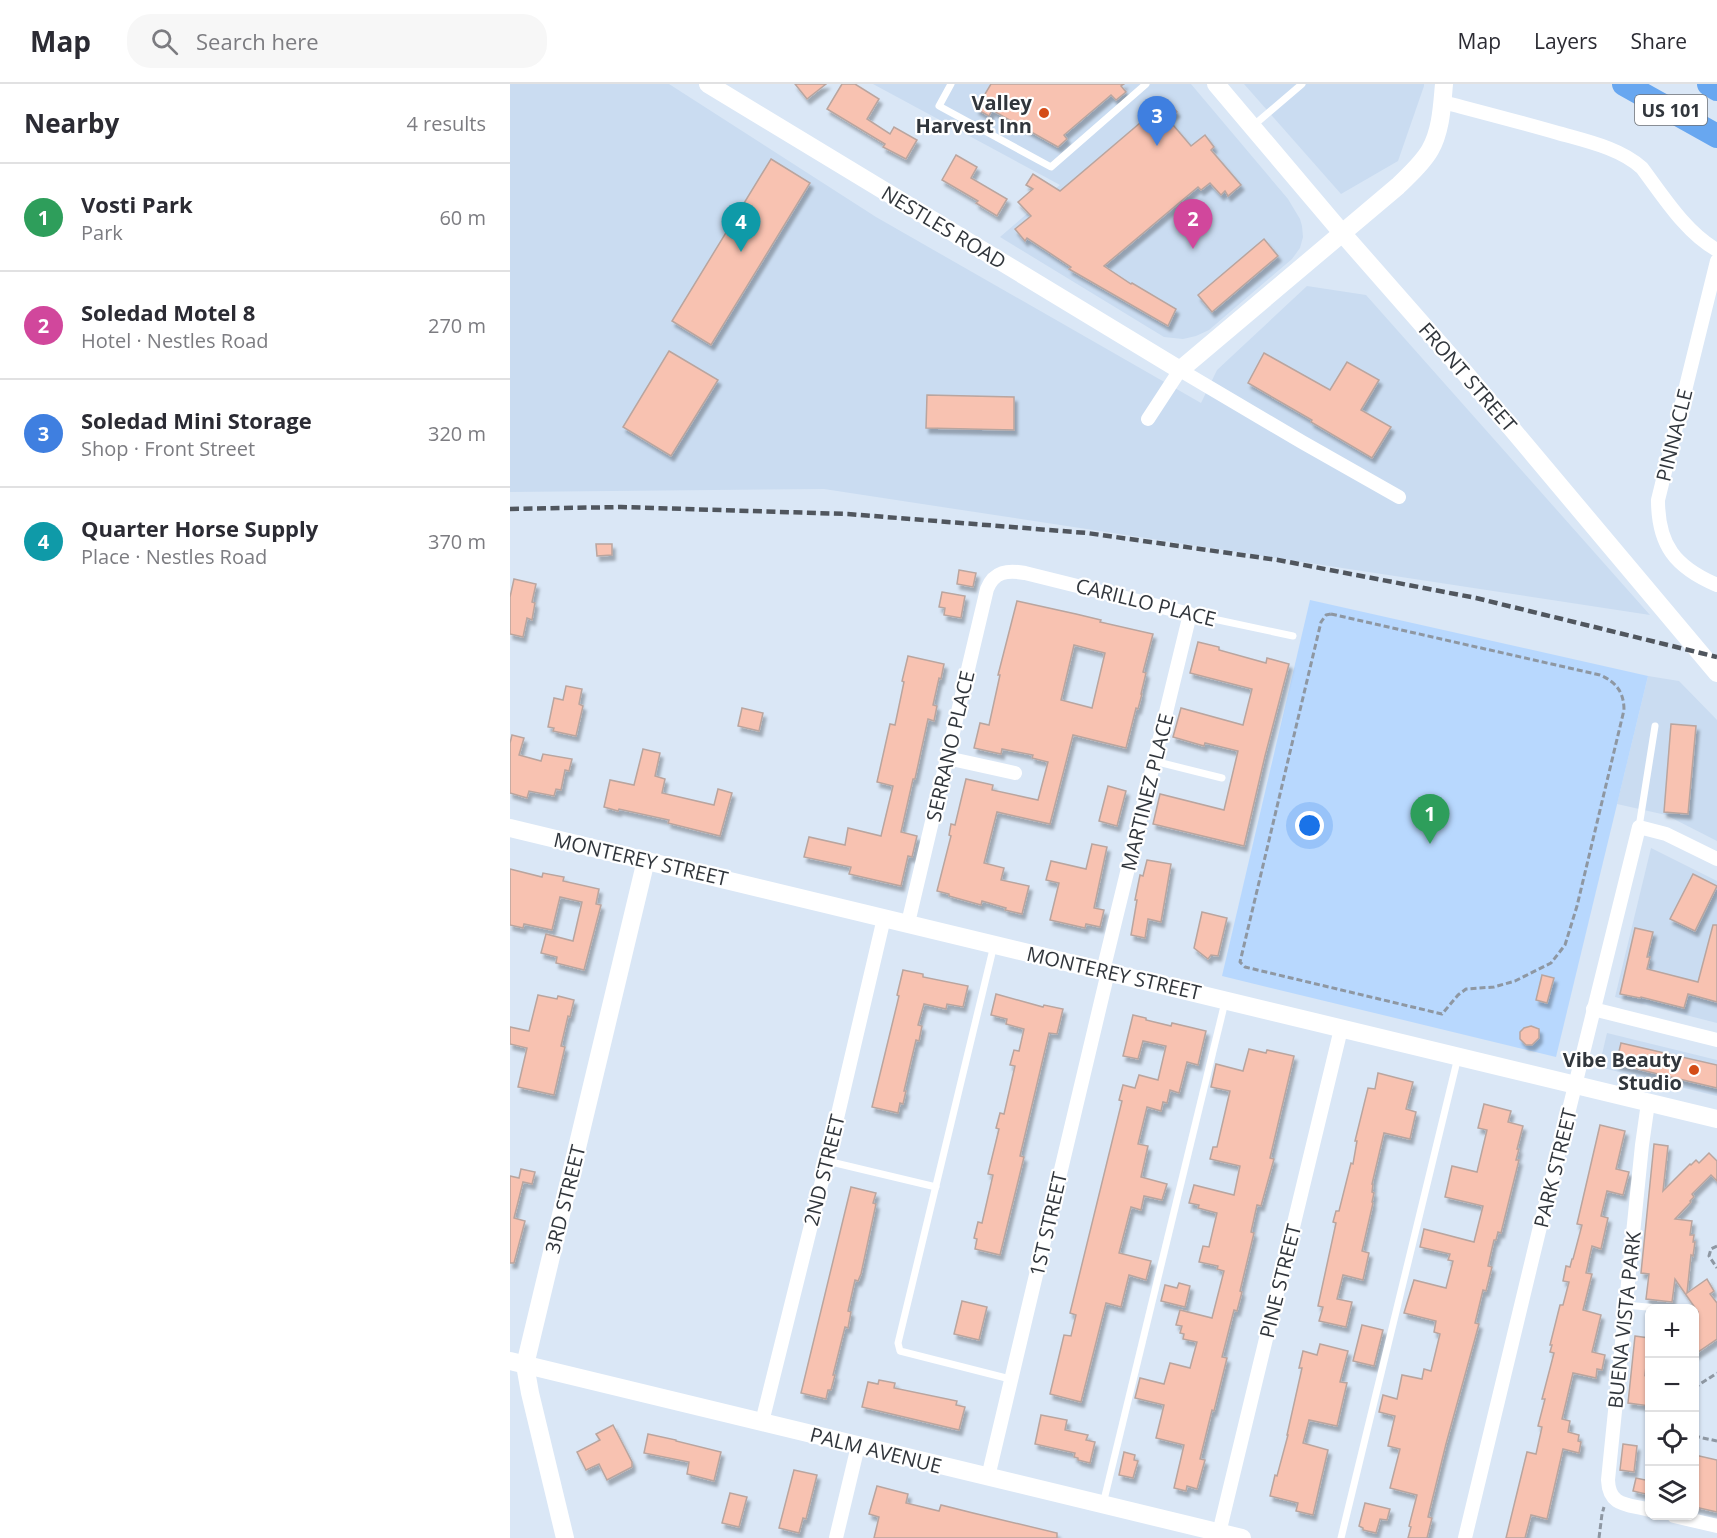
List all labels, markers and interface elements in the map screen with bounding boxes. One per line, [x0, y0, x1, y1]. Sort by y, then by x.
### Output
search box [127, 14, 547, 68]
text: Map [30, 22, 91, 60]
icon: search [148, 25, 181, 58]
text: Search here [196, 26, 319, 56]
text: Map [1458, 27, 1501, 55]
text: Layers [1534, 27, 1598, 55]
text: Share [1631, 27, 1687, 55]
place label: Valley Harvest Inn [916, 89, 1033, 139]
road number: US 101 [1635, 95, 1707, 125]
pin: 3 [1138, 97, 1176, 146]
text: Nearby [24, 105, 119, 141]
marker: Valley Harvest Inn [1037, 106, 1051, 120]
text: 4 results [406, 110, 486, 137]
street label: NESTLES ROAD [877, 179, 1011, 275]
text: Vosti Park [81, 189, 193, 219]
pin: 2 [1174, 200, 1212, 249]
pin: 4 [722, 202, 760, 252]
text: 1 [38, 204, 49, 231]
text: 60 m [439, 204, 486, 231]
text: Park [81, 219, 123, 246]
text: Soledad Motel 8 [81, 297, 255, 327]
text: 2 [38, 312, 49, 339]
text: 270 m [428, 312, 486, 339]
street label: FRONT STREET [1413, 316, 1523, 438]
text: Hotel · Nestles Road [81, 327, 269, 354]
street label: PINNACLE [1649, 386, 1699, 484]
text: Soledad Mini Storage [81, 405, 312, 435]
text: 3 [38, 420, 49, 447]
text: 320 m [428, 420, 486, 447]
text: Shop · Front Street [81, 435, 255, 462]
text: Quarter Horse Supply [81, 513, 318, 543]
text: 4 [38, 528, 49, 555]
text: 370 m [428, 528, 486, 555]
text: Place · Nestles Road [81, 543, 267, 570]
street label: CARILLO PLACE [1073, 572, 1219, 632]
street label: SERRANO PLACE [920, 668, 980, 824]
street label: MARTINEZ PLACE [1114, 711, 1180, 873]
pin: 1 [1410, 794, 1450, 844]
your location [1295, 811, 1324, 840]
street label: MONTEREY STREET [551, 826, 731, 892]
street label: MONTEREY STREET [1024, 940, 1204, 1006]
place label: Vibe Beauty Studio [1563, 1046, 1683, 1096]
marker: Vibe Beauty Studio [1687, 1063, 1701, 1077]
street label: PARK STREET [1527, 1106, 1583, 1230]
street label: 2ND STREET [797, 1112, 851, 1228]
street label: 3RD STREET [538, 1142, 592, 1256]
street label: 1ST STREET [1023, 1169, 1073, 1279]
street label: PINE STREET [1253, 1221, 1307, 1341]
street label: BUENA VISTA PARK [1601, 1229, 1647, 1410]
map controls [1645, 1304, 1699, 1520]
button: + [1645, 1304, 1699, 1358]
button: − [1645, 1358, 1699, 1412]
button: locate [1645, 1412, 1699, 1466]
street label: PALM AVENUE [807, 1421, 945, 1479]
button: layers [1645, 1466, 1699, 1520]

